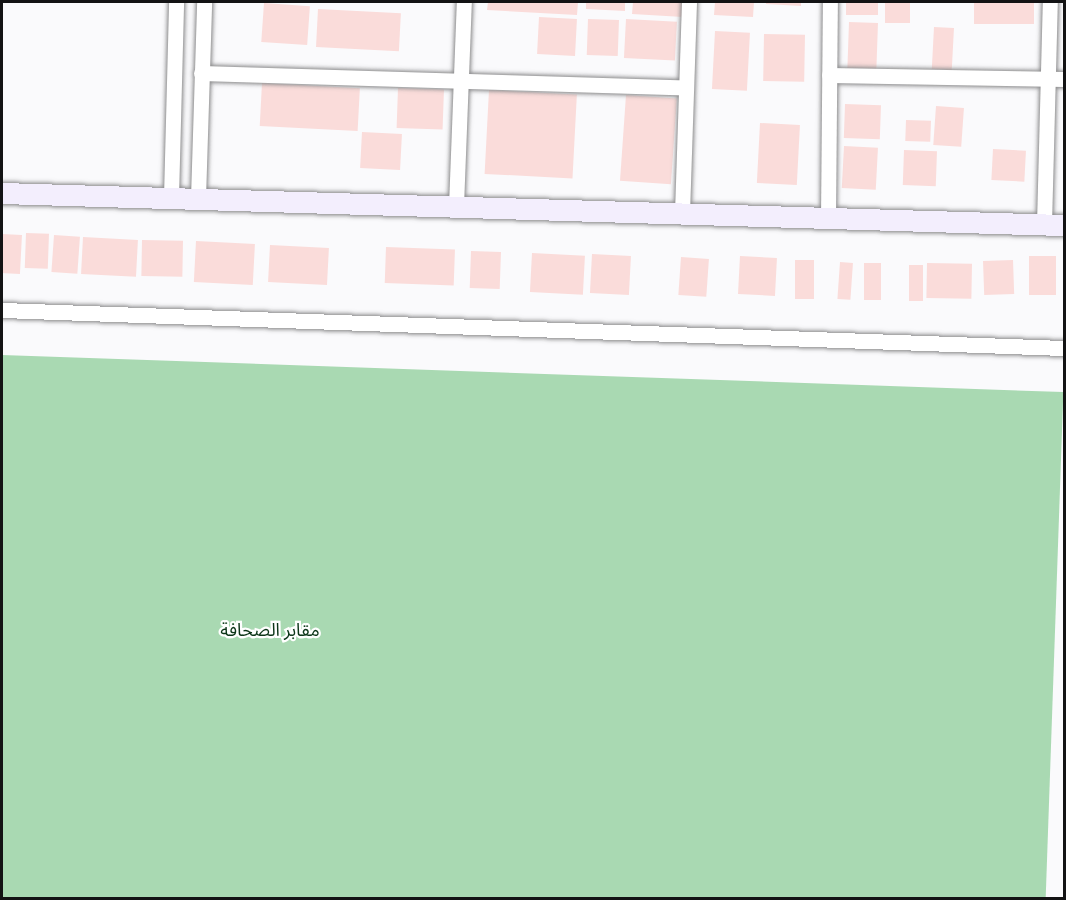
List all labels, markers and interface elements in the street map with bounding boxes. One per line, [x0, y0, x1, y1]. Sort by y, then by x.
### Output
park label: مقابر الصحافة [220, 619, 320, 641]

